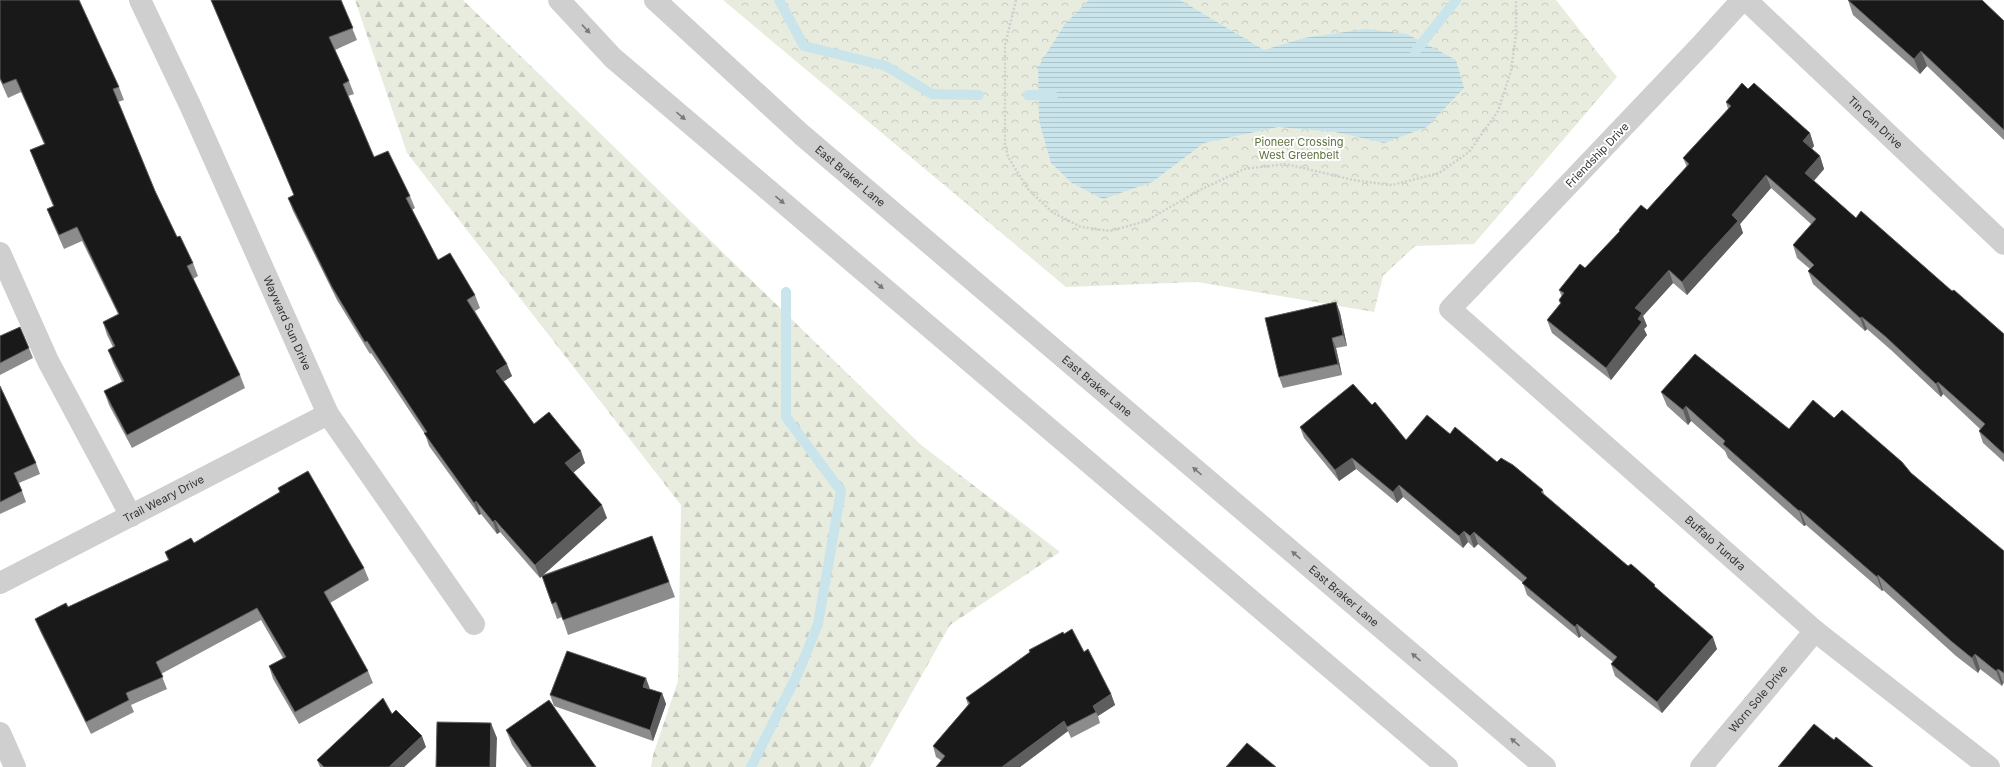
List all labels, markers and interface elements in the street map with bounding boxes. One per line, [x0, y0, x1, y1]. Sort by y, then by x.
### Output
one-way arrow [581, 23, 590, 34]
street label: Tin Can Drive [1845, 93, 1906, 152]
one-way arrow [676, 112, 687, 121]
street label: Friendship Drive [1562, 120, 1632, 190]
park label: Pioneer Crossing West Greenbelt [1255, 135, 1343, 162]
street label: East Braker Lane [812, 142, 888, 210]
one-way arrow [775, 196, 786, 205]
street label: Wayward Sun Drive [260, 274, 315, 372]
one-way arrow [874, 280, 885, 289]
street label: East Braker Lane [1059, 352, 1135, 420]
one-way arrow [1192, 466, 1202, 475]
street label: Trail Weary Drive [121, 472, 206, 525]
street label: Buffalo Tundra [1682, 513, 1749, 574]
one-way arrow [1291, 551, 1301, 560]
street label: East Braker Lane [1306, 562, 1382, 630]
one-way arrow [1411, 653, 1422, 662]
street label: Worn Sole Drive [1726, 662, 1791, 735]
one-way arrow [1510, 737, 1521, 746]

